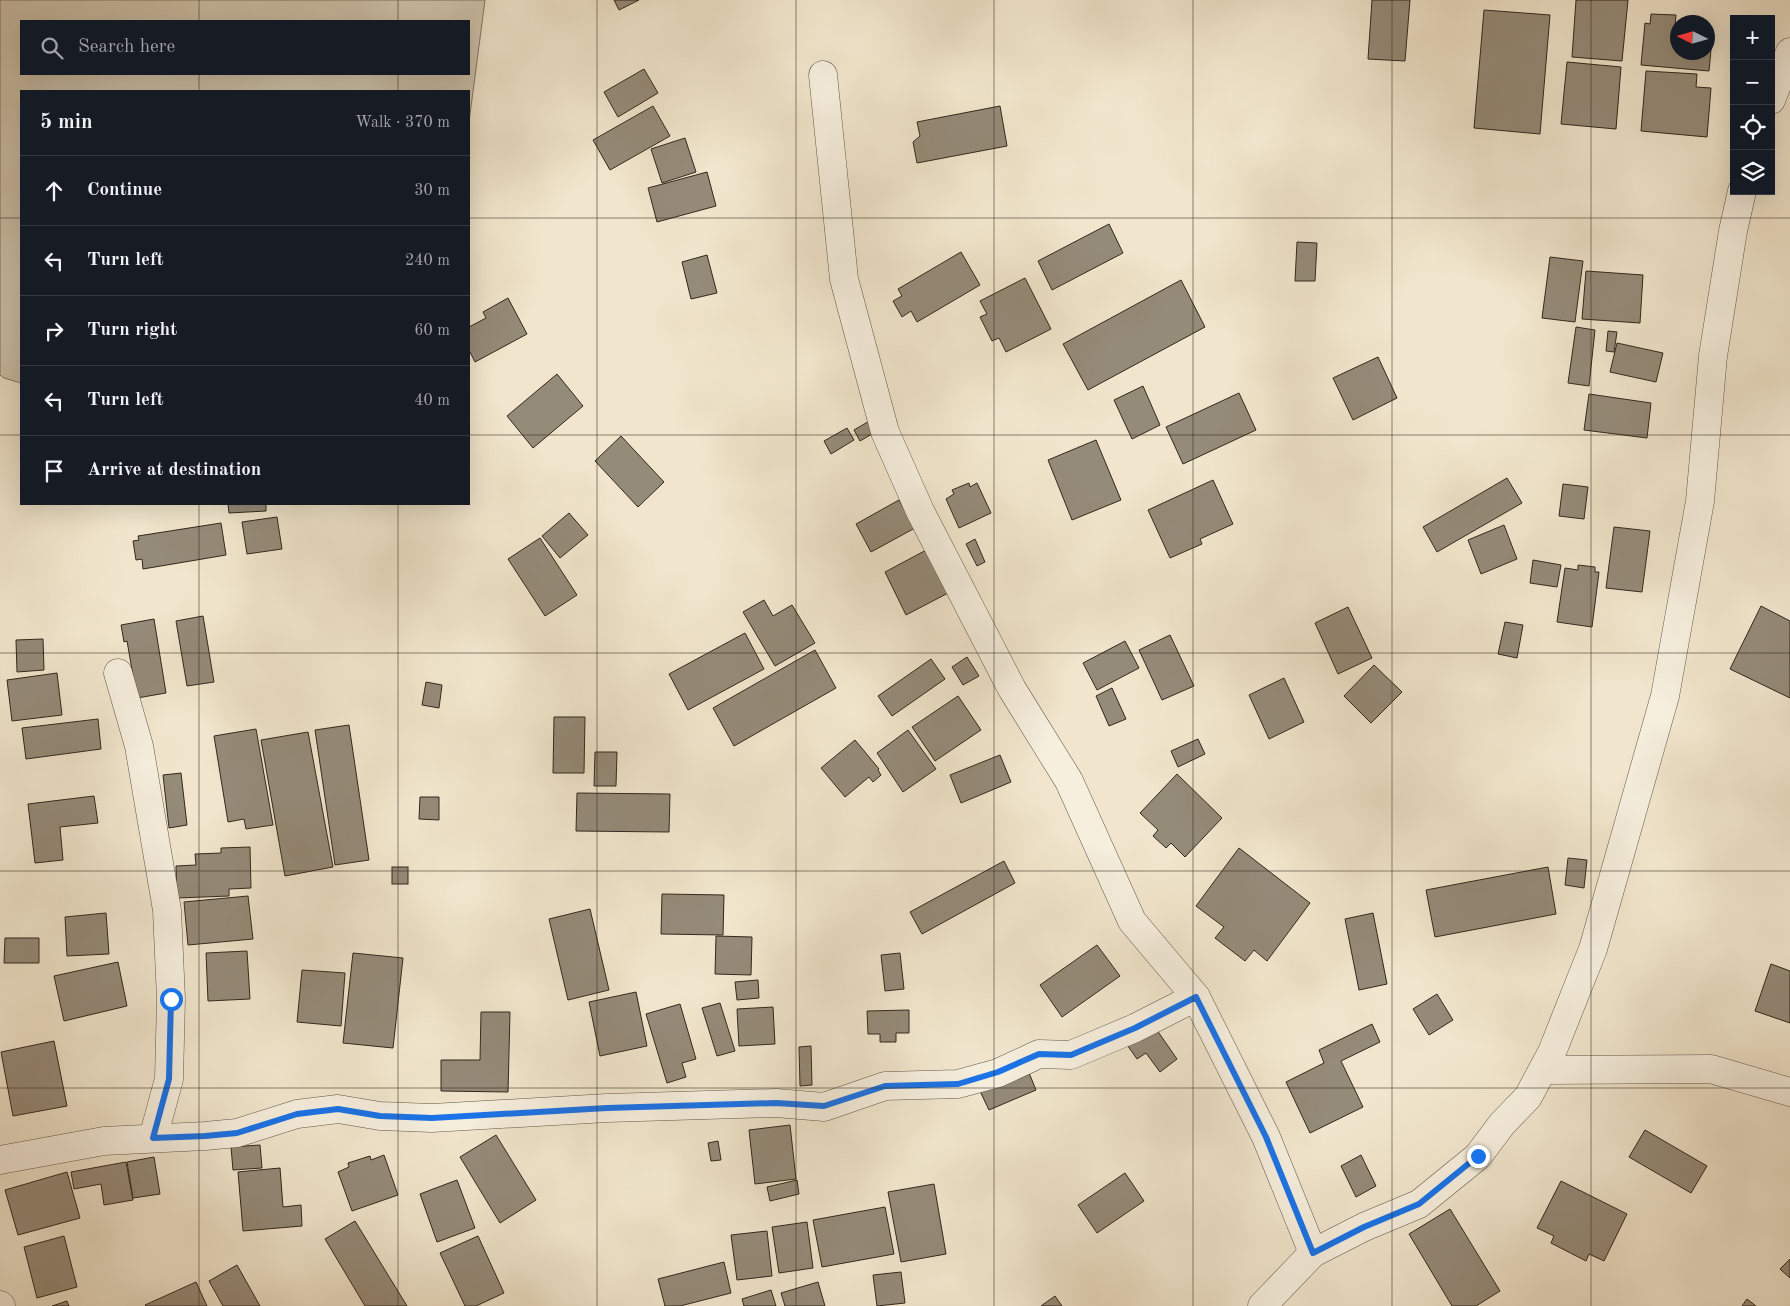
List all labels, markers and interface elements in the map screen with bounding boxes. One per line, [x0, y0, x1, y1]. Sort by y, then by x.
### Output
north arrow [1670, 15, 1715, 60]
map controls [1730, 15, 1775, 195]
button: + [1730, 15, 1775, 60]
search box [20, 20, 470, 75]
icon: search [38, 34, 66, 62]
text: Search here [78, 38, 175, 57]
button: − [1730, 60, 1775, 105]
button: locate [1730, 105, 1775, 150]
text: 5 min [40, 112, 93, 133]
text: Walk · 370 m [355, 115, 450, 131]
button: layers [1730, 150, 1775, 195]
icon: ahead [40, 177, 68, 205]
text: Continue [87, 181, 162, 200]
text: 30 m [414, 183, 450, 199]
icon: left [40, 247, 68, 275]
text: Turn left [87, 251, 164, 270]
text: 240 m [405, 253, 450, 269]
icon: right [40, 317, 68, 345]
text: Turn right [87, 321, 177, 340]
text: 60 m [414, 323, 450, 339]
icon: left [40, 387, 68, 415]
text: Turn left [87, 391, 164, 410]
text: 40 m [414, 393, 450, 409]
icon: arrive [40, 457, 68, 485]
text: Arrive at destination [87, 461, 261, 480]
route start [160, 988, 183, 1011]
route end [1467, 1145, 1490, 1168]

